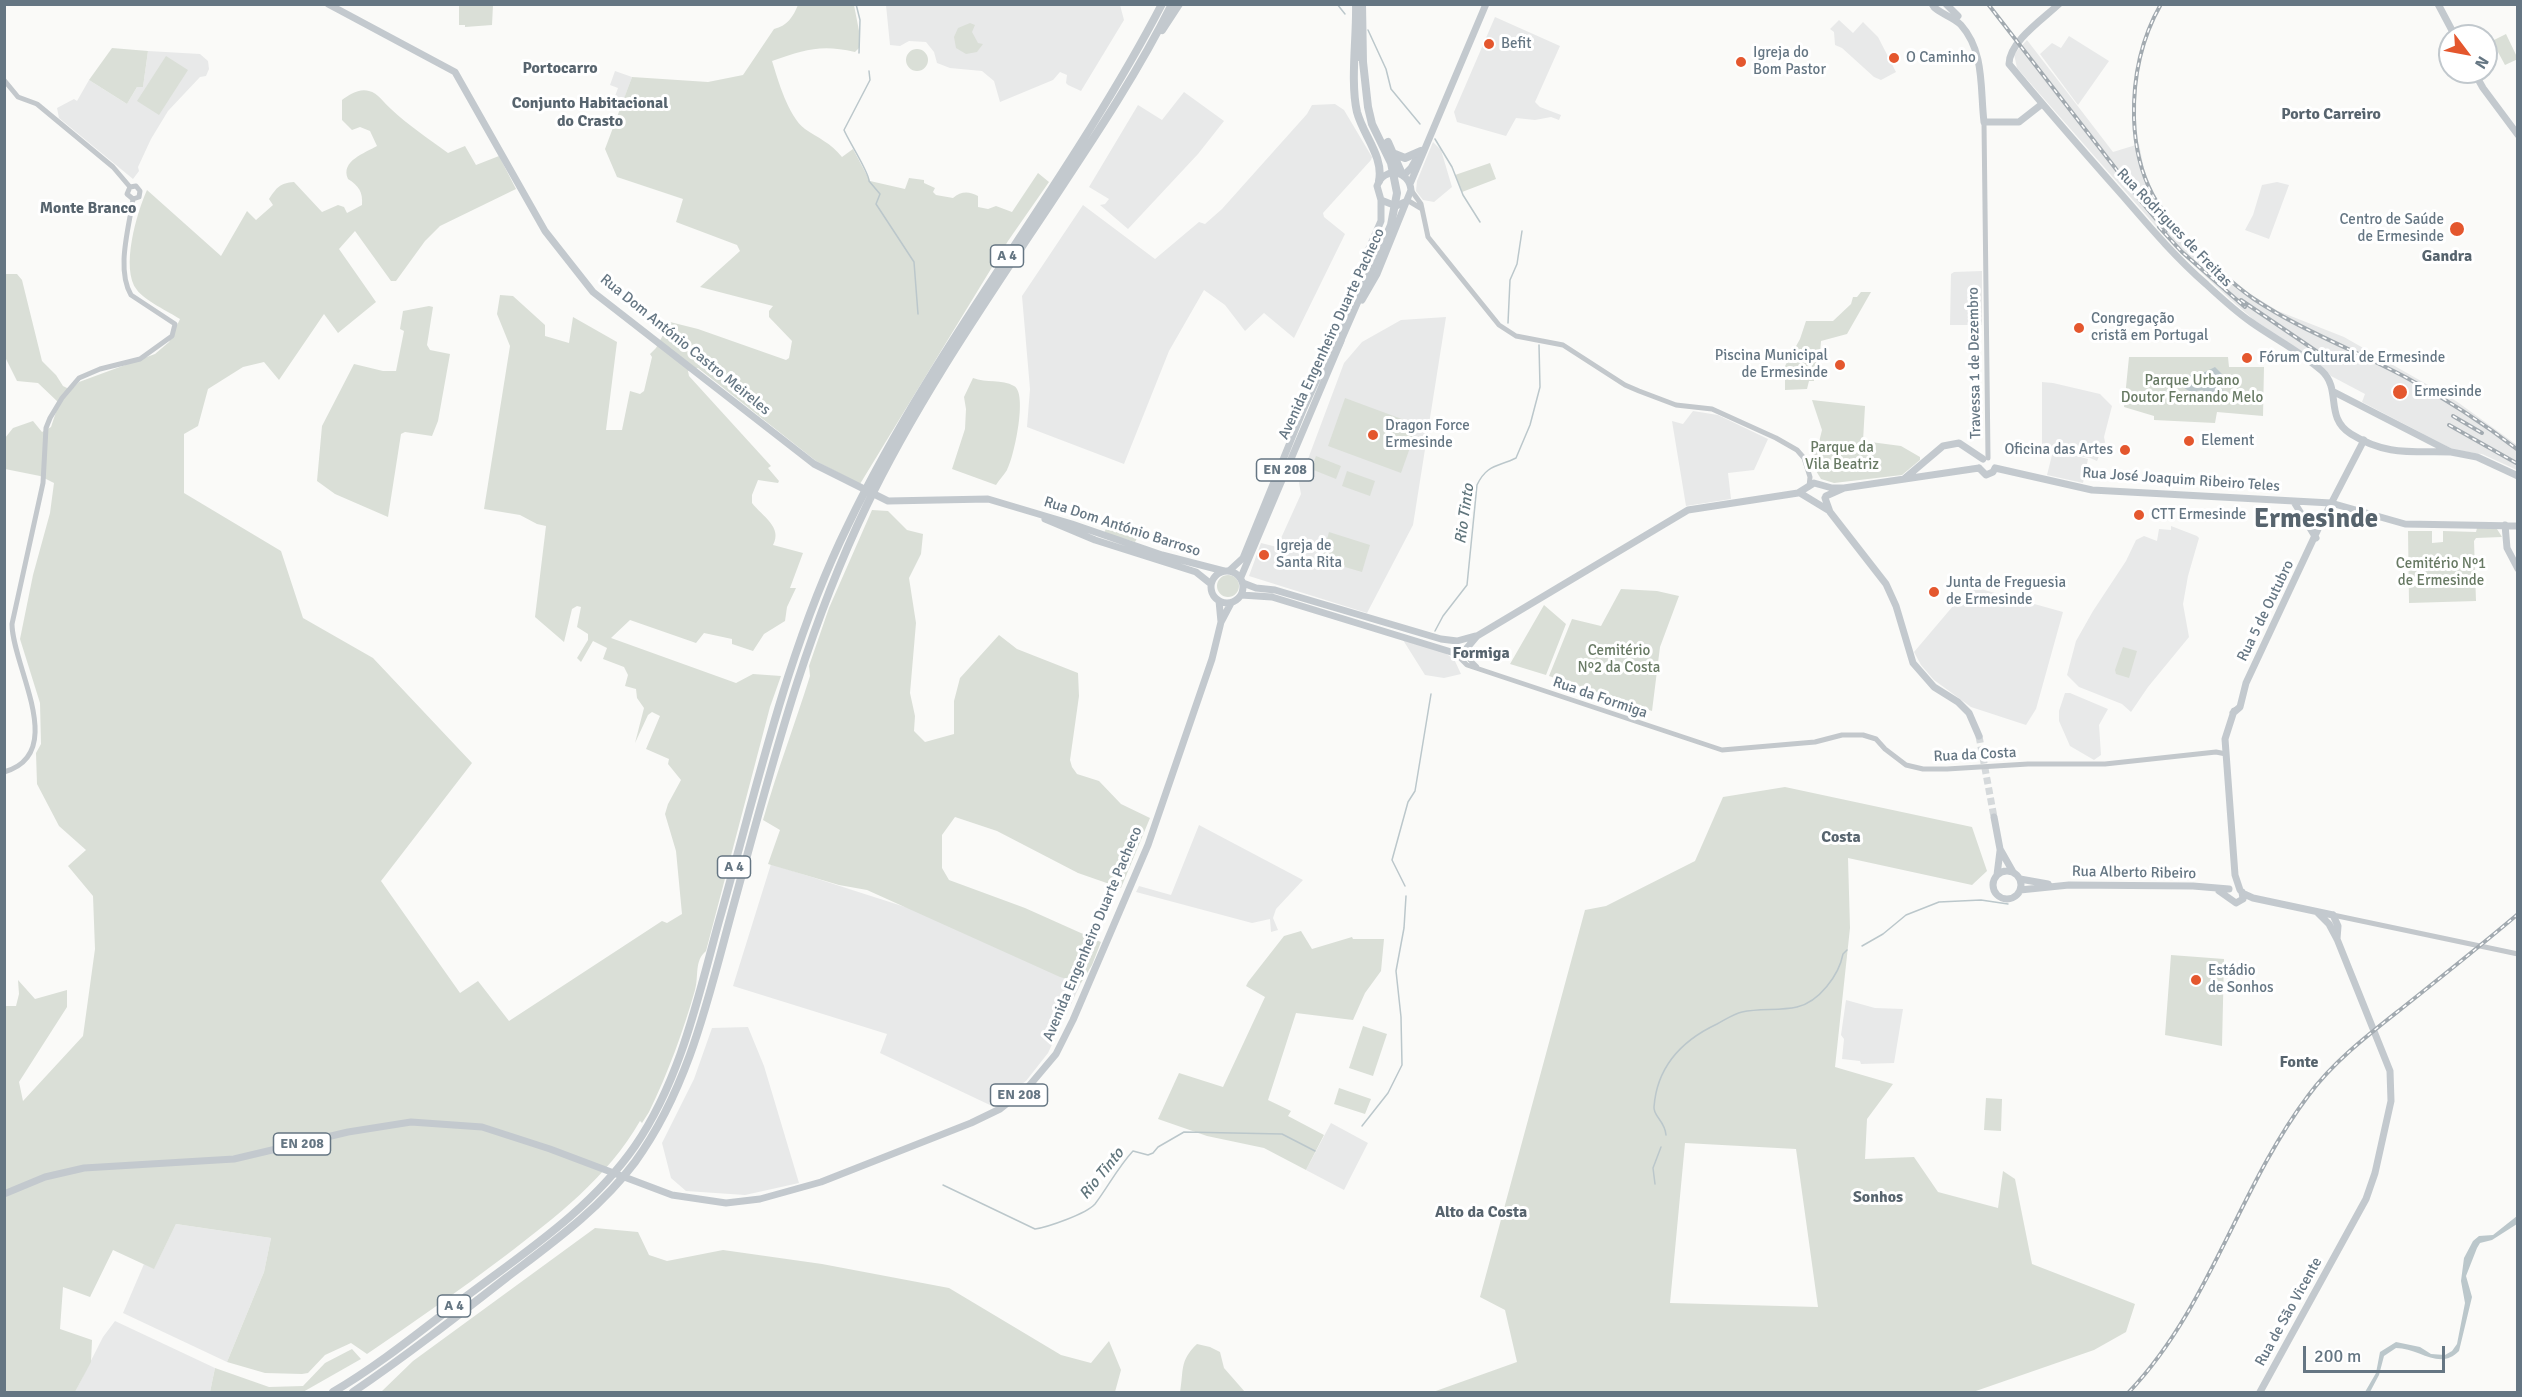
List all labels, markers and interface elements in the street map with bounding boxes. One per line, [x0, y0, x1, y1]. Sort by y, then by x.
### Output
north arrow [2438, 24, 2498, 84]
place label: Befit [1501, 35, 1531, 53]
marker: Befit [1482, 37, 1496, 51]
place label: Igreja do Bom Pastor [1753, 44, 1826, 79]
place label: O Caminho [1906, 49, 1976, 67]
marker: O Caminho [1887, 51, 1901, 65]
text: N [2470, 52, 2493, 72]
marker: Igreja do Bom Pastor [1734, 55, 1748, 69]
district label: Portocarro [522, 59, 598, 79]
district label: Conjunto Habitacional do Crasto [512, 94, 668, 132]
district label: Porto Carreiro [2281, 105, 2381, 125]
street label: Rua Rodrigues de Freitas [2113, 165, 2235, 291]
district label: Monte Branco [40, 199, 136, 219]
place label: Centro de Saúde de Ermesinde [2339, 211, 2444, 246]
marker: Centro de Saúde de Ermesinde [2448, 220, 2466, 238]
street label: Avenida Engenheiro Duarte Pacheco [1275, 225, 1389, 443]
road number: A 4 [990, 245, 1024, 267]
district label: Gandra [2422, 247, 2472, 267]
street label: Rua Dom António Castro Meireles [596, 271, 774, 419]
street label: Travessa 1 de Dezembro [1965, 287, 1985, 439]
place label: Congregação cristã em Portugal [2091, 310, 2209, 345]
marker: Congregação cristã em Portugal [2072, 321, 2086, 335]
place label: Piscina Municipal de Ermesinde [1715, 347, 1828, 382]
place label: Fórum Cultural de Ermesinde [2259, 349, 2445, 367]
marker: Fórum Cultural de Ermesinde [2240, 351, 2254, 365]
marker: Piscina Municipal de Ermesinde [1833, 358, 1847, 372]
park label: Parque Urbano Doutor Fernando Melo [2121, 372, 2263, 407]
marker: Ermesinde [2391, 383, 2409, 401]
place label: Ermesinde [2414, 383, 2482, 401]
place label: Dragon Force Ermesinde [1385, 417, 1470, 452]
marker: Dragon Force Ermesinde [1366, 428, 1380, 442]
place label: Element [2201, 432, 2254, 450]
marker: Element [2182, 434, 2196, 448]
park label: Parque da Vila Beatriz [1805, 439, 1879, 474]
place label: Oficina das Artes [2004, 441, 2113, 459]
marker: Oficina das Artes [2118, 443, 2132, 457]
road number: EN 208 [1256, 459, 1314, 481]
street label: Rua José Joaquim Ribeiro Teles [2082, 464, 2280, 496]
water label: Rio Tinto [1451, 483, 1479, 545]
street label: Rua Dom António Barroso [1041, 493, 1203, 561]
district label: Ermesinde [2254, 504, 2378, 536]
place label: CTT Ermesinde [2151, 506, 2246, 524]
marker: CTT Ermesinde [2132, 508, 2146, 522]
place label: Igreja de Santa Rita [1276, 537, 1342, 572]
marker: Igreja de Santa Rita [1257, 548, 1271, 562]
park label: Cemitério Nº1 de Ermesinde [2396, 555, 2486, 590]
street label: Rua 5 de Outubro [2234, 557, 2298, 665]
place label: Junta de Freguesia de Ermesinde [1946, 574, 2066, 609]
marker: Junta de Freguesia de Ermesinde [1927, 585, 1941, 599]
park label: Cemitério Nº2 da Costa [1578, 642, 1660, 677]
district label: Formiga [1452, 644, 1510, 664]
street label: Rua da Formiga [1550, 673, 1650, 723]
street label: Rua da Costa [1933, 744, 2017, 766]
street label: Avenida Engenheiro Duarte Pacheco [1040, 824, 1146, 1044]
district label: Costa [1821, 828, 1861, 848]
road number: A 4 [718, 856, 750, 878]
street label: Rua Alberto Ribeiro [2072, 863, 2196, 883]
place label: Estádio de Sonhos [2208, 962, 2274, 997]
marker: Estádio de Sonhos [2189, 973, 2203, 987]
district label: Fonte [2280, 1053, 2318, 1073]
road number: EN 208 [990, 1084, 1048, 1106]
road number: EN 208 [274, 1133, 330, 1155]
water label: Rio Tinto [1076, 1144, 1128, 1204]
district label: Sonhos [1853, 1188, 1903, 1208]
district label: Alto da Costa [1435, 1203, 1527, 1223]
street label: Rua de São Vicente [2252, 1255, 2326, 1369]
road number: A 4 [438, 1295, 470, 1317]
scale bar [2306, 1334, 2448, 1372]
text: 200 m [2314, 1345, 2361, 1367]

